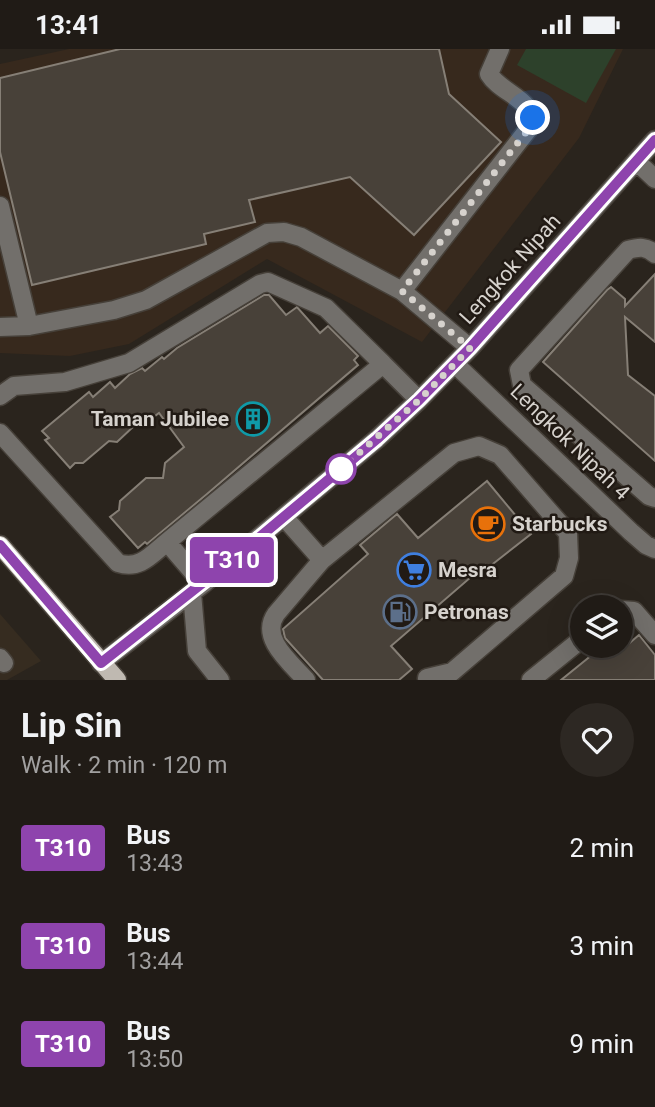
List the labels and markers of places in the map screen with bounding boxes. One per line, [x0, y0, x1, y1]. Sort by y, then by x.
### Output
building icon: Taman Jubilee [234, 400, 272, 438]
place label: Taman Jubilee [91, 407, 229, 431]
unlabelled marker [326, 454, 356, 484]
cafe icon: Starbucks [469, 505, 507, 543]
place label: Starbucks [512, 512, 608, 536]
supermarket icon: Mesra [395, 551, 433, 589]
place label: Mesra [438, 558, 497, 582]
fuel station icon: Petronas [381, 593, 419, 631]
place label: Petronas [424, 600, 509, 624]

